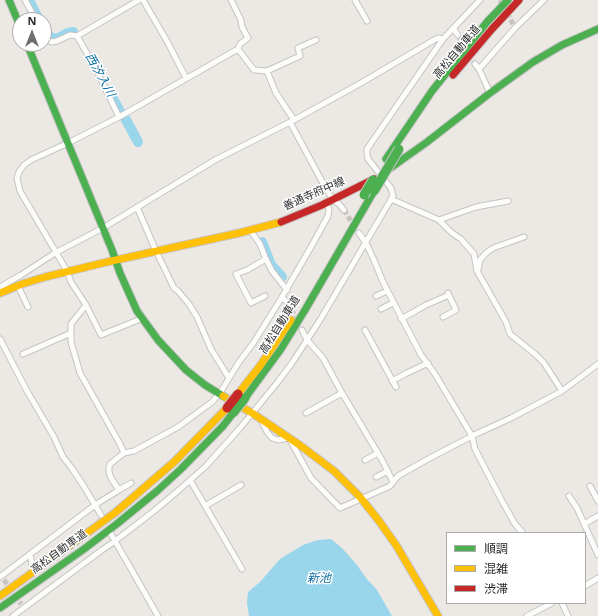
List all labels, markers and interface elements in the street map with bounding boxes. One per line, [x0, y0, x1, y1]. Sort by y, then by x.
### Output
north arrow [12, 12, 52, 52]
text: N [28, 13, 36, 28]
street label: 高松自動車道 [431, 22, 483, 82]
water label: 西汐入川 [82, 51, 118, 99]
street label: 善通寺府中線 [281, 175, 347, 213]
street label: 高松自動車道 [257, 294, 303, 356]
street label: 高松自動車道 [28, 527, 90, 577]
legend [446, 532, 586, 604]
text: 順調 [484, 540, 508, 557]
text: 混雑 [484, 560, 508, 577]
water label: 新池 [307, 572, 331, 586]
text: 渋滞 [484, 580, 508, 597]

